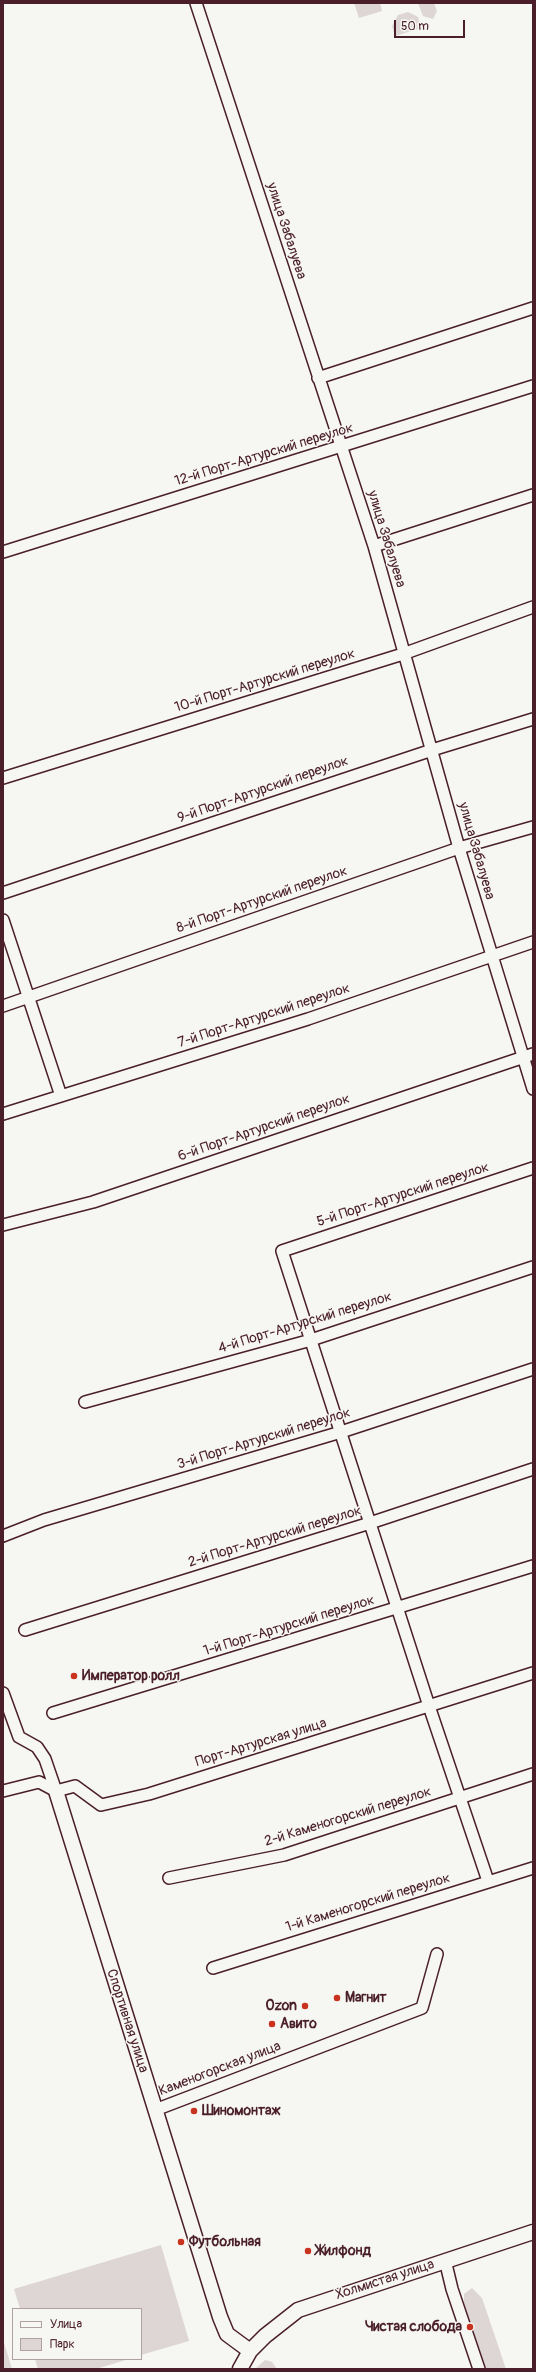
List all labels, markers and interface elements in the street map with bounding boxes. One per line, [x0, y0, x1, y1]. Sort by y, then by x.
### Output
scale bar [396, 12, 467, 38]
text: 50 m [401, 19, 429, 34]
street label: улица Забалуева [262, 181, 310, 281]
street label: 12-й Порт-Артурский переулок [173, 420, 355, 490]
street label: улица Забалуева [363, 488, 409, 590]
street label: 10-й Порт-Артурский переулок [173, 646, 357, 716]
street label: 9-й Порт-Артурский переулок [175, 753, 351, 827]
street label: улица Забалуева [454, 800, 498, 902]
street label: 8-й Порт-Артурский переулок [174, 863, 350, 937]
street label: 7-й Порт-Артурский переулок [176, 980, 352, 1052]
street label: 6-й Порт-Артурский переулок [176, 1091, 352, 1165]
street label: 5-й Порт-Артурский переулок [315, 1159, 491, 1231]
street label: 4-й Порт-Артурский переулок [216, 1289, 394, 1357]
street label: 3-й Порт-Артурский переулок [175, 1405, 353, 1473]
street label: 2-й Порт-Артурский переулок [186, 1503, 364, 1571]
street label: 1-й Порт-Артурский переулок [201, 1592, 377, 1660]
place label: Император ролл [82, 1668, 180, 1684]
marker: Император ролл [69, 1671, 79, 1681]
street label: Порт-Артурская улица [193, 1715, 329, 1771]
street label: 2-й Каменогорский переулок [263, 1784, 433, 1850]
street label: 1-й Каменогорский переулок [284, 1870, 452, 1936]
street label: Спортивная улица [102, 1967, 152, 2075]
place label: Магнит [345, 1990, 387, 2006]
marker: Магнит [332, 1993, 342, 2003]
place label: Ozon [266, 1998, 297, 2014]
marker: Ozon [300, 2001, 310, 2011]
place label: Авито [280, 2016, 317, 2032]
marker: Авито [267, 2019, 277, 2029]
street label: Каменогорская улица [157, 2038, 283, 2100]
place label: Шиномонтаж [202, 2103, 280, 2119]
marker: Шиномонтаж [189, 2106, 199, 2116]
place label: Футбольная [189, 2234, 261, 2250]
marker: Футбольная [176, 2237, 186, 2247]
place label: Жилфонд [316, 2243, 371, 2259]
marker: Жилфонд [303, 2246, 313, 2256]
street label: Холмистая улица [334, 2256, 436, 2304]
legend [12, 2308, 142, 2360]
text: Улица [50, 2317, 82, 2332]
place label: Чистая слобода [365, 2319, 462, 2335]
marker: Чистая слобода [465, 2322, 475, 2332]
text: Парк [50, 2337, 75, 2352]

